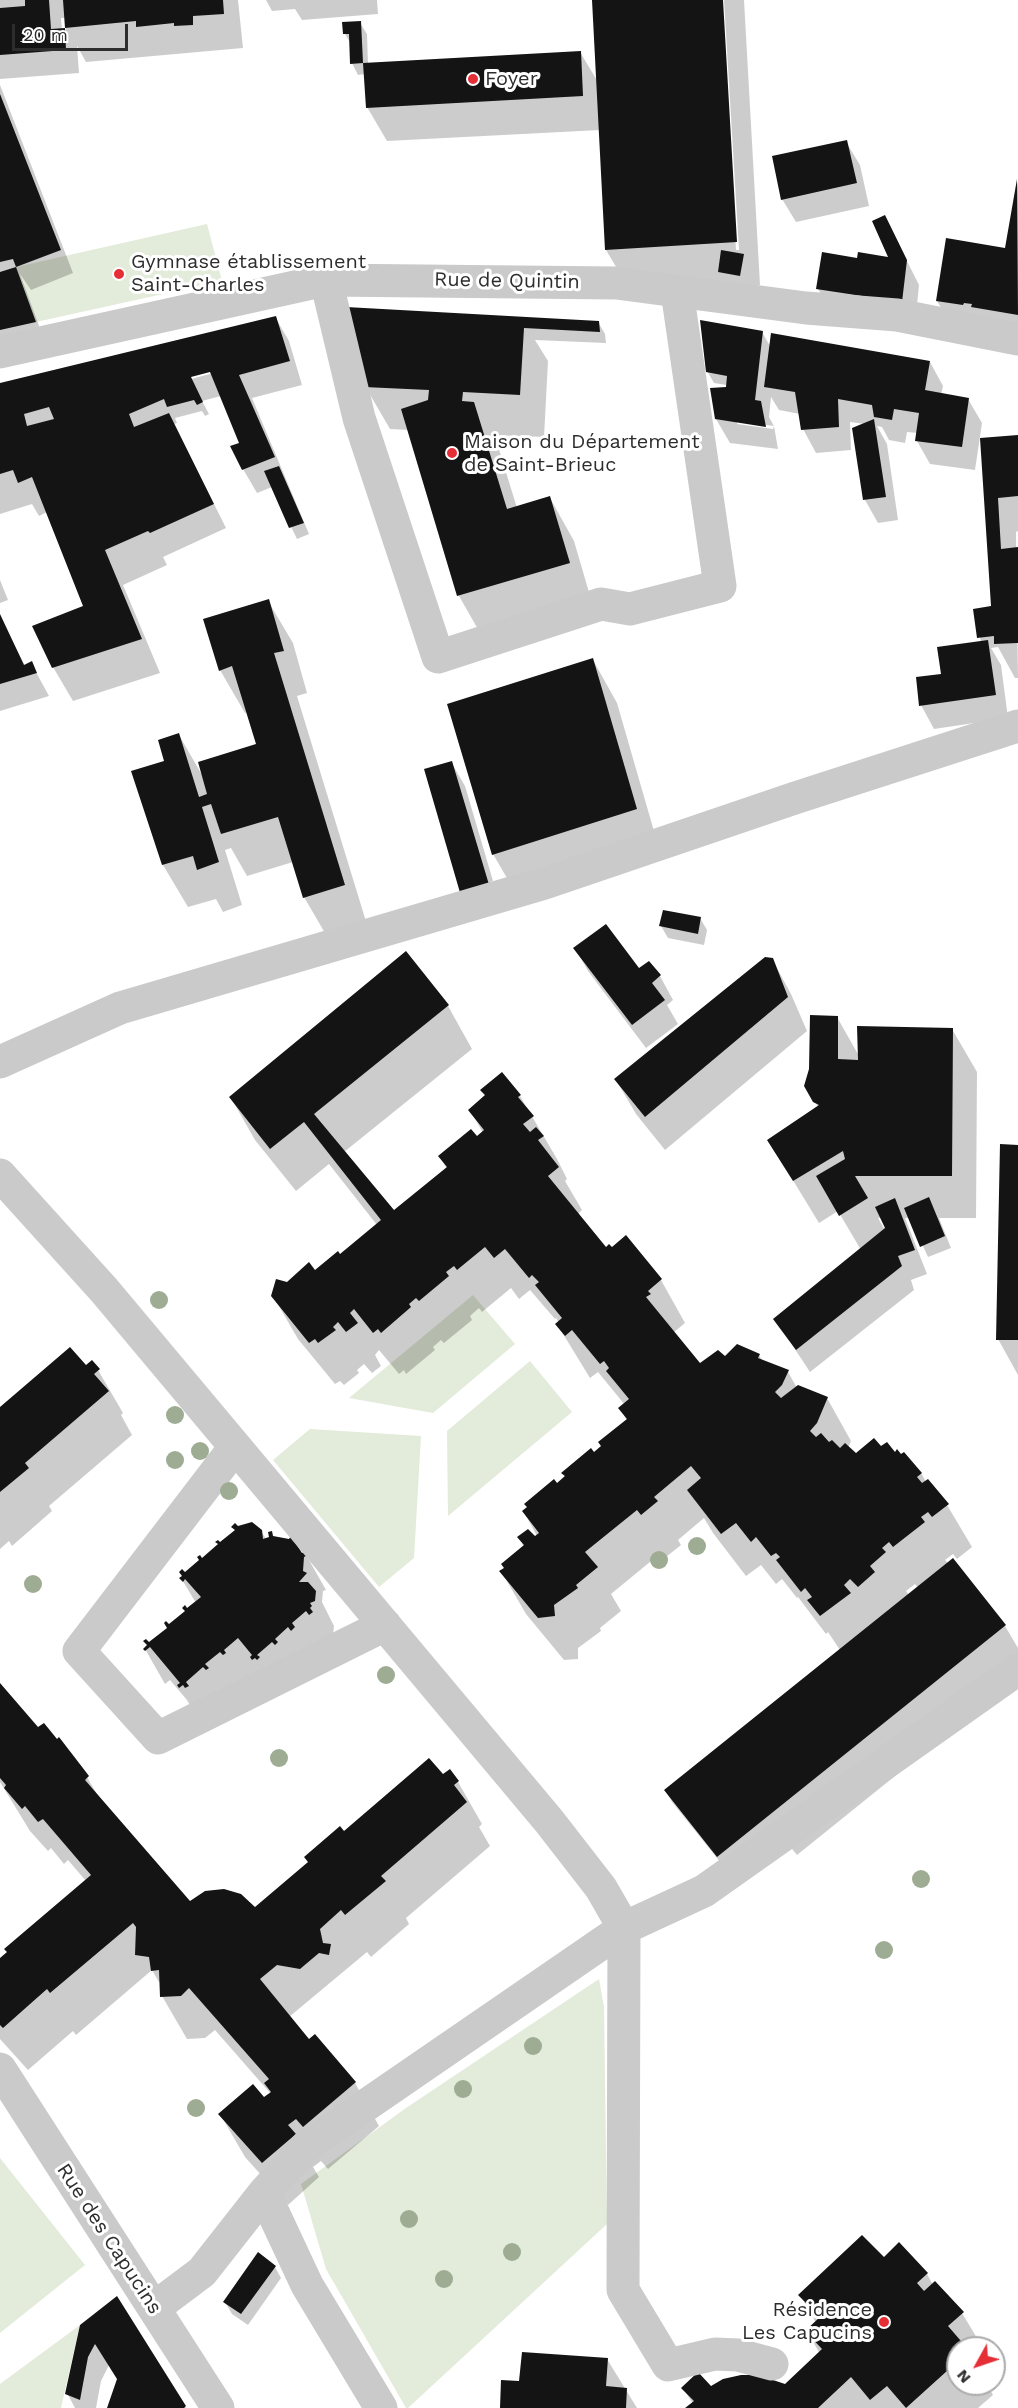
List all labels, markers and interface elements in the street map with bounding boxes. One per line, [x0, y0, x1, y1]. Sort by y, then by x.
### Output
scale bar [15, 12, 130, 50]
text: 20 m [23, 24, 68, 45]
place label: Foyer [485, 67, 538, 91]
marker: Foyer [466, 72, 480, 86]
place label: Gymnase établissement Saint-Charles [131, 250, 366, 297]
marker: Gymnase établissement Saint-Charles [112, 267, 126, 281]
street label: Rue de Quintin [434, 268, 580, 294]
place label: Maison du Département de Saint-Brieuc [464, 430, 700, 477]
marker: Maison du Département de Saint-Brieuc [445, 446, 459, 460]
street label: Rue des Capucins [51, 2159, 167, 2319]
place label: Résidence Les Capucins [742, 2298, 872, 2345]
marker: Résidence Les Capucins [877, 2315, 891, 2329]
north arrow [946, 2336, 1006, 2396]
text: N [952, 2366, 974, 2387]

